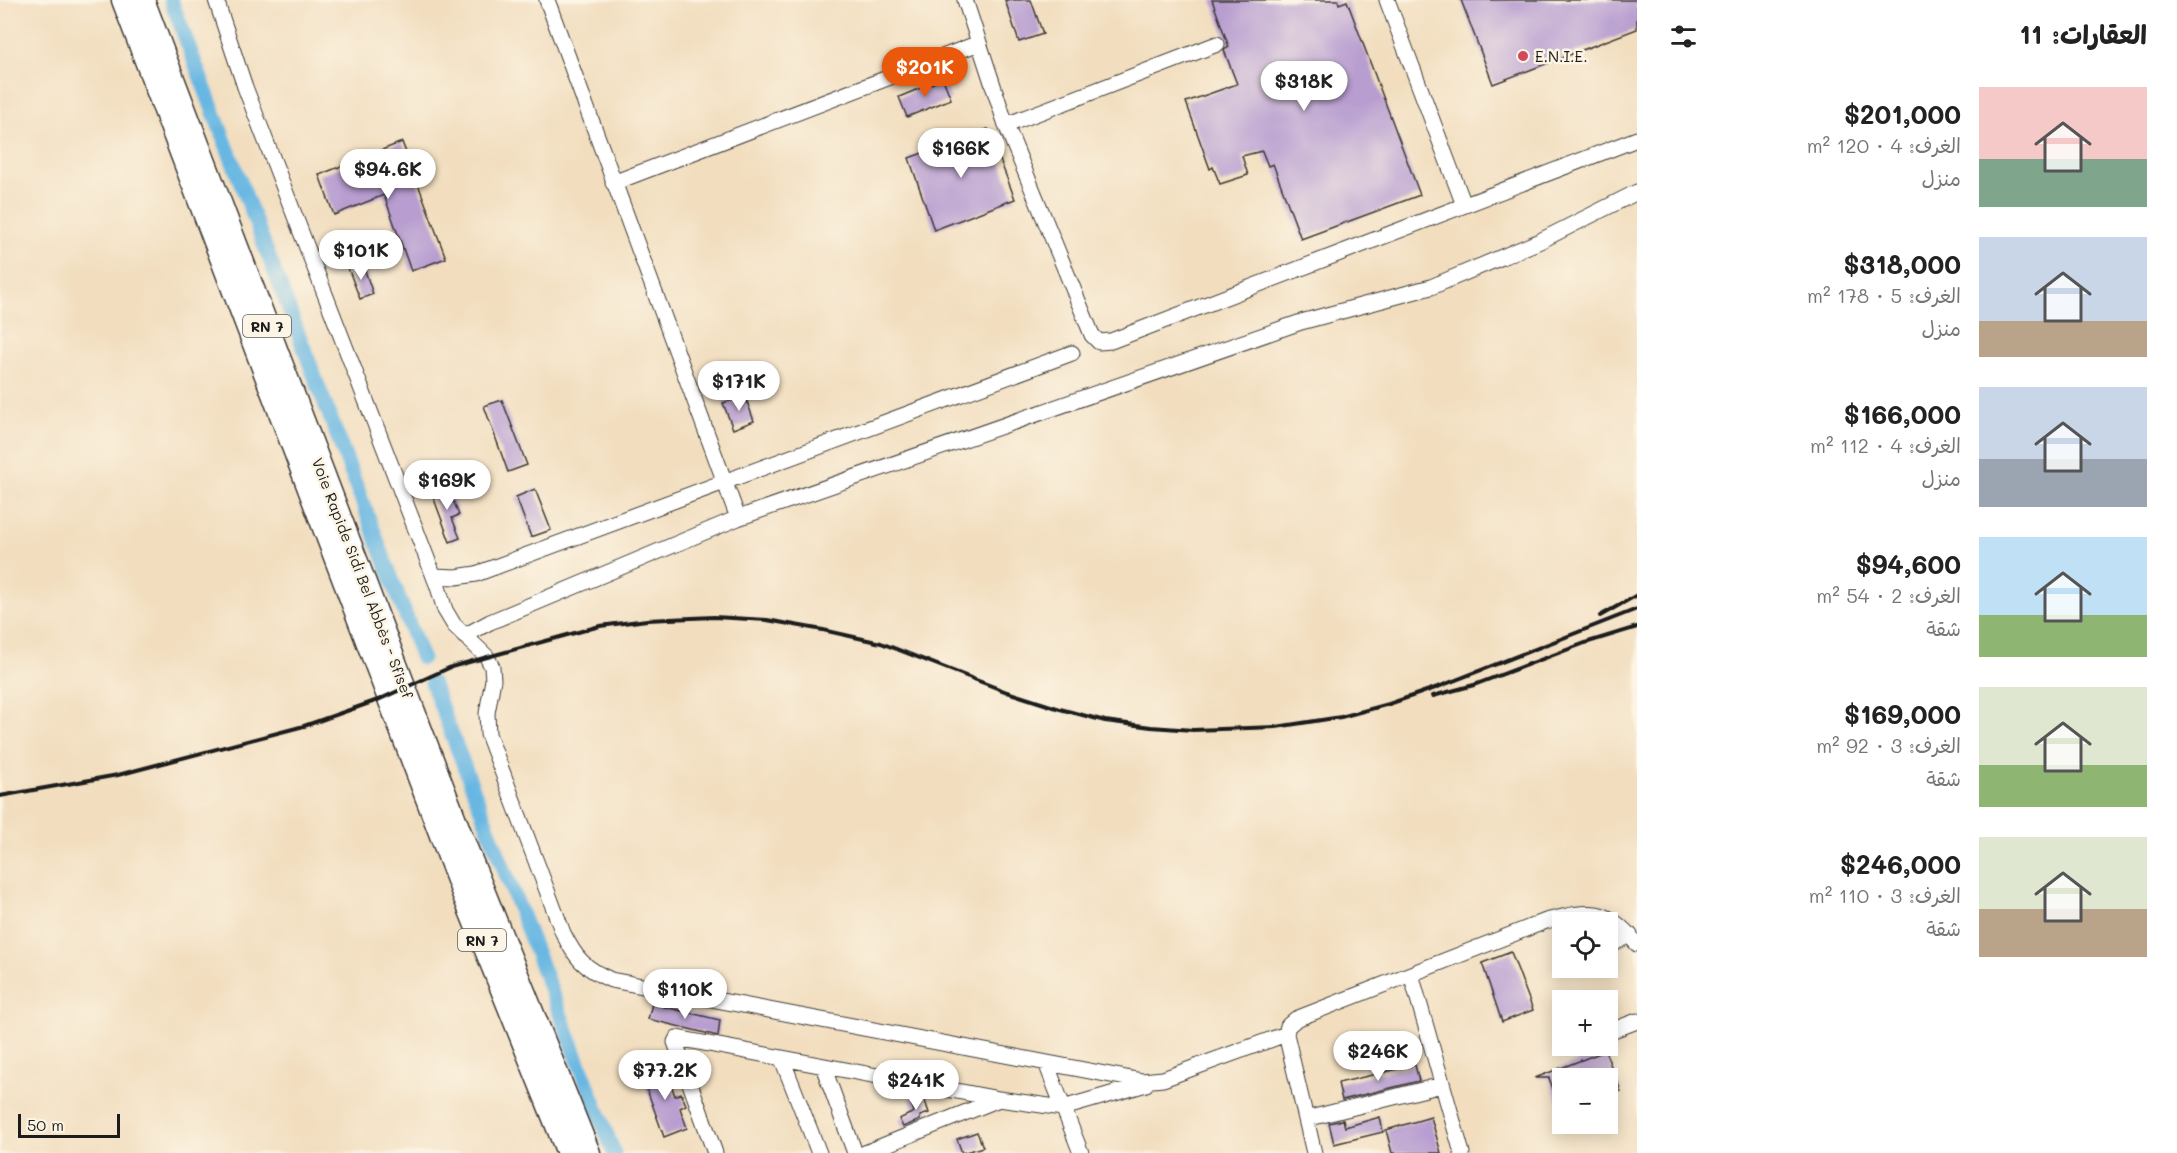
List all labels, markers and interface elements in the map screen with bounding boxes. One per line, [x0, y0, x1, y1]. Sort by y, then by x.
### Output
text: العقارات: 11 [2019, 17, 2147, 51]
icon: filters [1667, 20, 1700, 53]
place label: E.N.I.E. [1535, 46, 1588, 66]
pin: $201K [883, 47, 967, 98]
marker: E.N.I.E. [1516, 49, 1530, 63]
text: $201K [896, 53, 954, 79]
pin: $318K [1262, 61, 1346, 112]
text: $318K [1275, 67, 1333, 93]
text: $201,000 [1844, 97, 1961, 131]
icon: home [2027, 111, 2099, 183]
pin: $166K [919, 128, 1003, 179]
text: الغرف: 4 · 120 m² [1807, 132, 1961, 158]
text: $166K [932, 134, 990, 160]
pin: $94.6K [339, 149, 437, 200]
text: $94.6K [354, 155, 422, 181]
text: منزل [1922, 165, 1961, 191]
pin: $101K [319, 230, 403, 281]
text: $101K [333, 236, 389, 262]
text: $318,000 [1844, 247, 1961, 281]
icon: home [2027, 261, 2099, 333]
text: الغرف: 5 · 178 m² [1807, 282, 1961, 308]
road number: RN 7 [243, 315, 291, 337]
text: منزل [1922, 315, 1961, 341]
pin: $171K [697, 361, 781, 412]
text: $171K [712, 367, 766, 393]
text: $166,000 [1844, 397, 1961, 431]
icon: home [2027, 411, 2099, 483]
text: الغرف: 4 · 112 m² [1810, 432, 1961, 458]
street label: Voie Rapide Sidi Bel Abbès - Sfisef [308, 455, 419, 702]
pin: $169K [405, 460, 489, 511]
text: منزل [1922, 465, 1961, 491]
text: $169K [418, 466, 476, 492]
text: $94,600 [1856, 547, 1961, 581]
icon: home [2027, 561, 2099, 633]
text: الغرف: 2 · 54 m² [1816, 582, 1961, 608]
text: شقة [1926, 615, 1961, 641]
text: $169,000 [1844, 697, 1961, 731]
icon: home [2027, 711, 2099, 783]
text: الغرف: 3 · 92 m² [1816, 732, 1961, 758]
text: شقة [1926, 765, 1961, 791]
text: $246,000 [1840, 847, 1961, 881]
icon: home [2027, 861, 2099, 933]
text: الغرف: 3 · 110 m² [1809, 882, 1961, 908]
map controls [1552, 912, 1618, 1134]
button: locate [1552, 912, 1618, 978]
text: شقة [1926, 915, 1961, 941]
road number: RN 7 [458, 929, 506, 951]
pin: $110K [643, 969, 727, 1020]
text: $110K [657, 975, 713, 1001]
button: + [1552, 990, 1618, 1056]
pin: $246K [1336, 1031, 1420, 1082]
text: $246K [1347, 1037, 1409, 1063]
pin: $77.2K [616, 1050, 714, 1101]
text: $77.2K [632, 1056, 698, 1082]
pin: $241K [874, 1060, 958, 1111]
text: $241K [887, 1066, 945, 1092]
button: − [1552, 1068, 1618, 1134]
scale bar [18, 1111, 120, 1138]
text: 50 m [27, 1114, 64, 1135]

